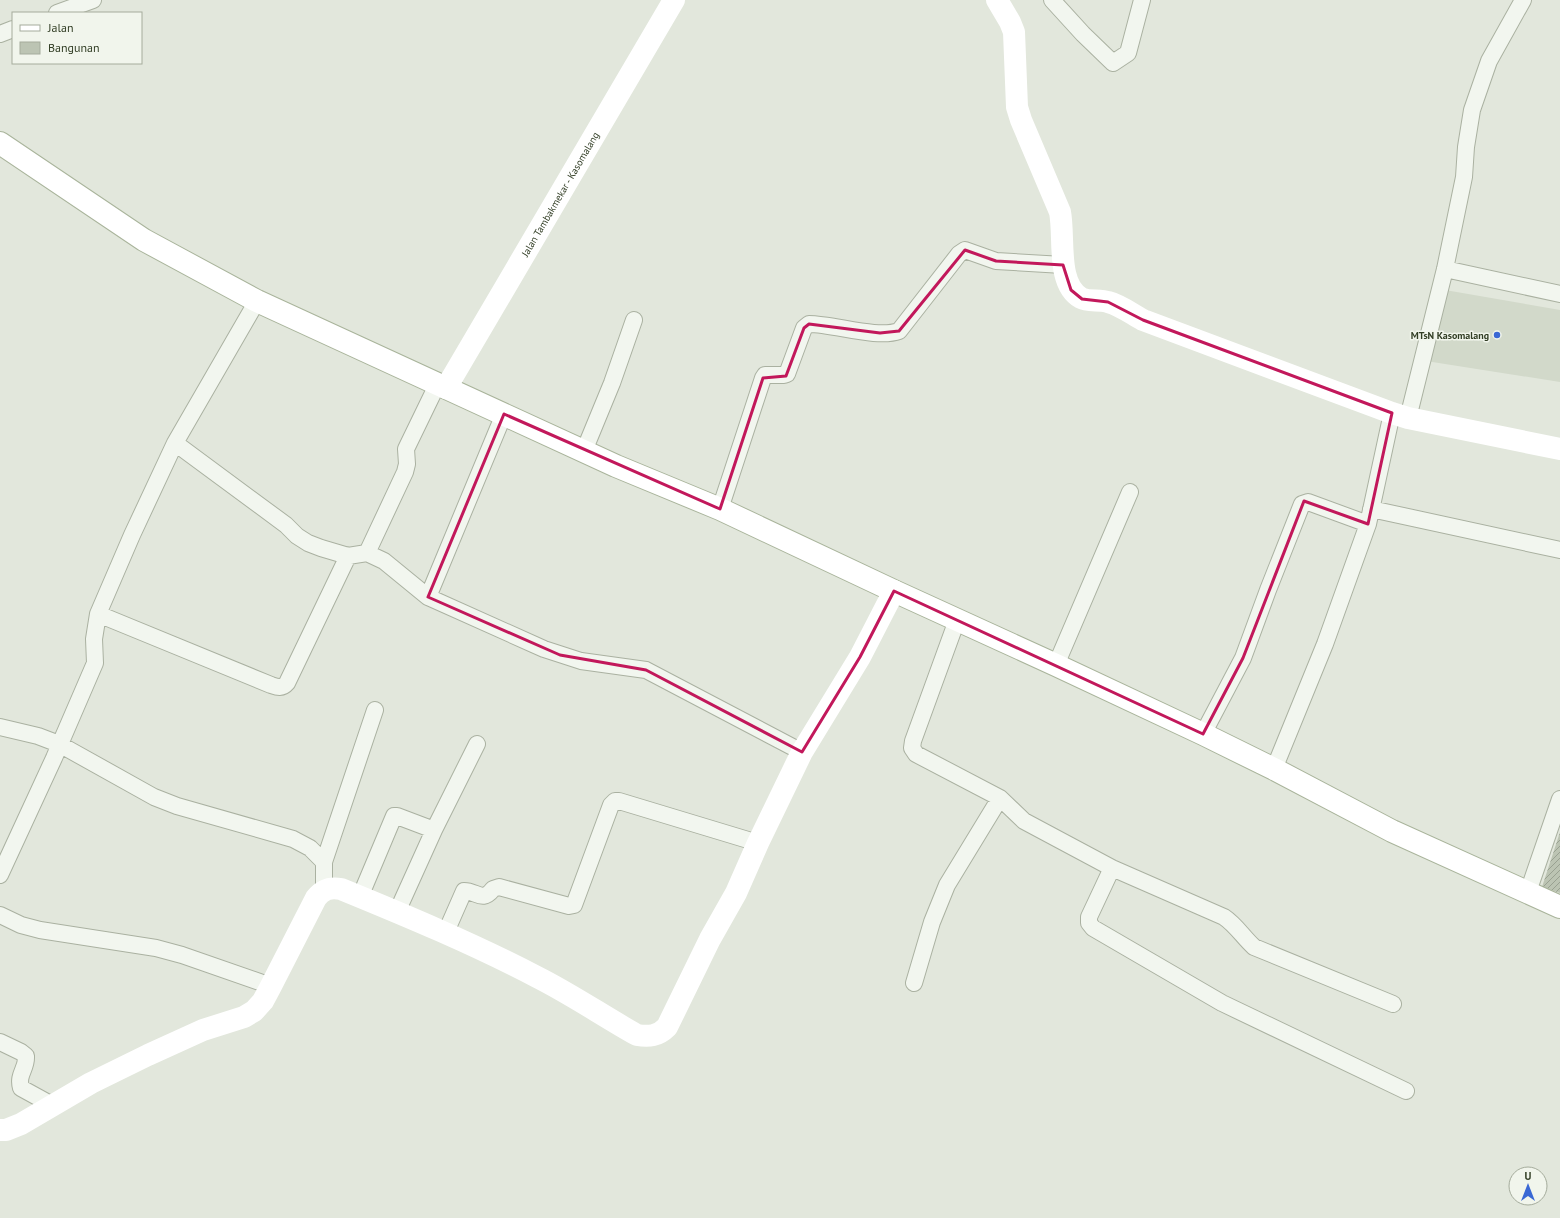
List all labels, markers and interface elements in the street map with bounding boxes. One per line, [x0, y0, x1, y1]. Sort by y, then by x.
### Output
legend [12, 12, 142, 64]
text: Jalan [47, 20, 73, 35]
text: Bangunan [48, 40, 100, 55]
street label: Jalan Tambakmekar - Kasomalang [518, 129, 602, 260]
place label: MTsN Kasomalang [1411, 329, 1489, 342]
marker: MTsN Kasomalang [1492, 330, 1502, 340]
north arrow [1508, 1166, 1548, 1206]
text: U [1525, 1169, 1532, 1183]

